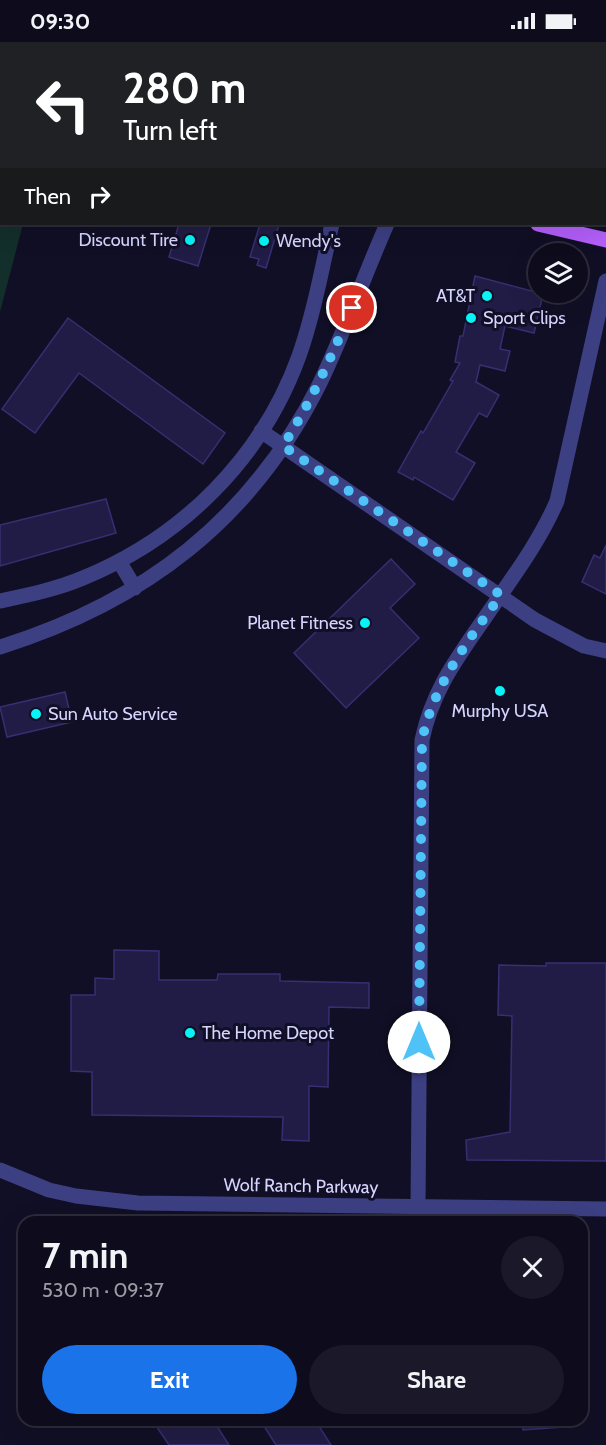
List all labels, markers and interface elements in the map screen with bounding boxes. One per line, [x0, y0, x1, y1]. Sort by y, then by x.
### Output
text: 09:30 [30, 8, 90, 35]
text: 280 m [123, 62, 246, 114]
icon: left [24, 66, 102, 144]
text: Turn left [123, 114, 217, 147]
icon: right [83, 180, 116, 213]
text: Then [24, 183, 71, 210]
place label: Discount Tire [78, 229, 178, 251]
place label: Wendy's [276, 230, 341, 252]
marker: Discount Tire [183, 233, 197, 247]
marker: Wendy's [257, 234, 271, 248]
map controls [528, 243, 588, 303]
button: layers [528, 243, 588, 303]
pin [326, 282, 377, 333]
place label: AT&T [436, 285, 475, 307]
marker: AT&T [480, 289, 494, 303]
icon: arrive [335, 291, 368, 324]
place label: Sport Clips [483, 307, 566, 329]
marker: Sport Clips [464, 311, 478, 325]
place label: Planet Fitness [247, 612, 353, 634]
marker: Planet Fitness [358, 616, 372, 630]
marker: Murphy USA [493, 684, 507, 698]
place label: Murphy USA [452, 700, 548, 722]
place label: Sun Auto Service [48, 703, 178, 725]
marker: Sun Auto Service [29, 707, 43, 721]
position arrow [387, 1010, 451, 1074]
place label: The Home Depot [202, 1022, 334, 1044]
marker: The Home Depot [183, 1026, 197, 1040]
street label: Wolf Ranch Parkway [223, 1174, 379, 1198]
text: 7 min [42, 1233, 128, 1277]
button: close [501, 1236, 564, 1299]
text: 530 m · 09:37 [42, 1278, 164, 1302]
button: Exit [42, 1345, 297, 1414]
button: Share [309, 1345, 564, 1414]

